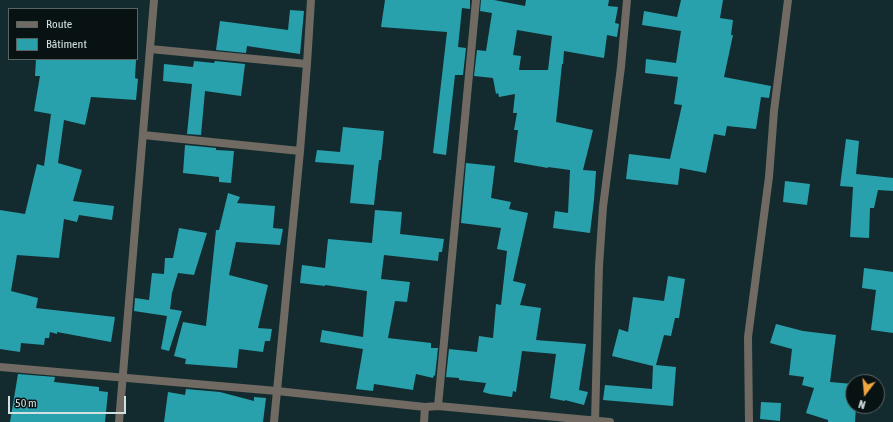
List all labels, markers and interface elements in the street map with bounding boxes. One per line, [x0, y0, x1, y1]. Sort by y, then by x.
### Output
legend [8, 8, 138, 60]
text: Route [46, 17, 72, 31]
text: Bâtiment [46, 37, 87, 51]
north arrow [845, 374, 885, 414]
scale bar [10, 388, 128, 414]
text: 50 m [15, 396, 37, 410]
text: N [857, 398, 867, 411]

